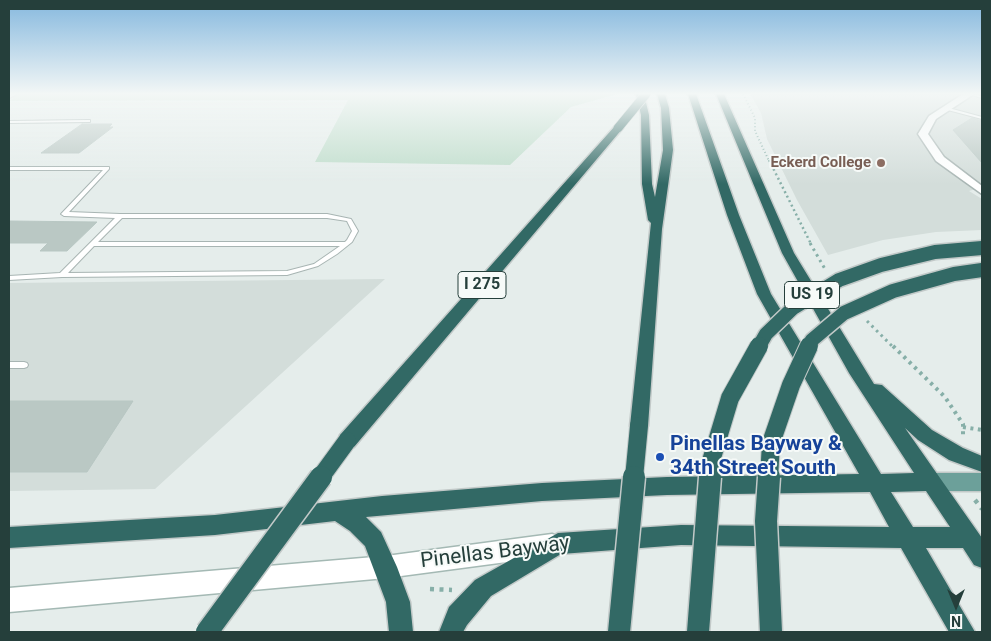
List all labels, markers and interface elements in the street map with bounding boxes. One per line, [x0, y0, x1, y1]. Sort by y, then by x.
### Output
place label: Eckerd College [770, 154, 871, 172]
marker: Eckerd College [875, 157, 887, 169]
road number: I 275 [458, 272, 506, 298]
road number: US 19 [784, 282, 840, 308]
place label: Pinellas Bayway & 34th Street South [670, 432, 842, 482]
marker: Pinellas Bayway & 34th Street South [654, 451, 666, 463]
street label: Pinellas Bayway [419, 531, 571, 575]
north arrow [931, 581, 981, 631]
text: N [951, 613, 961, 629]

